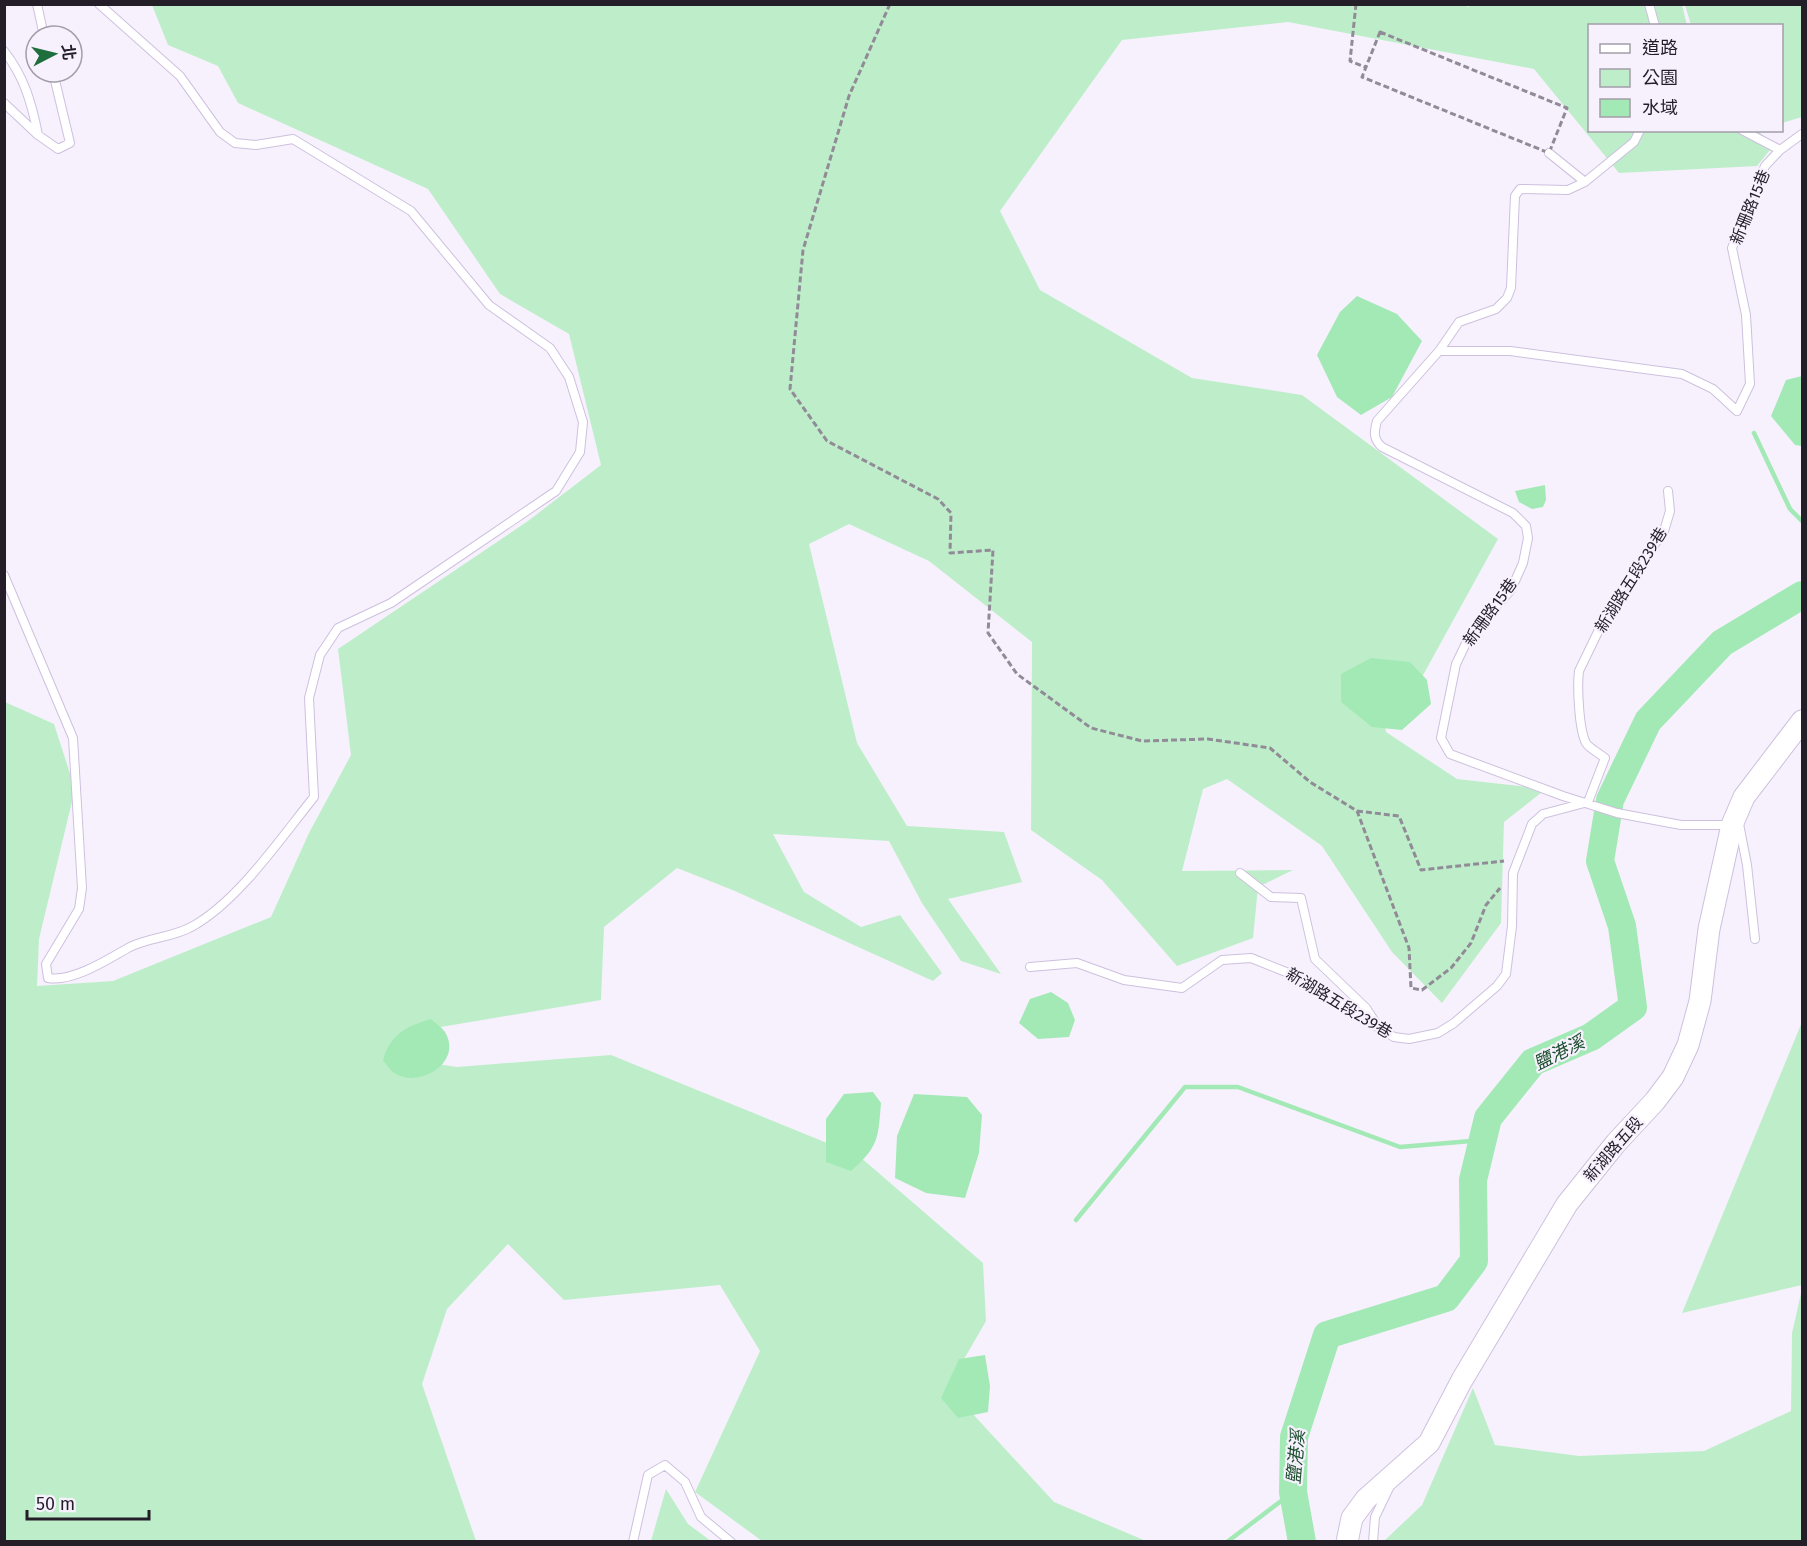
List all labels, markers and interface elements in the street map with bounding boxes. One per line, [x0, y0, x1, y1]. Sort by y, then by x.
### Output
north arrow [24, 24, 84, 84]
legend [1588, 24, 1783, 132]
text: 道路 [1642, 37, 1678, 59]
text: 北 [58, 43, 79, 61]
text: 公園 [1642, 67, 1678, 89]
text: 水域 [1642, 97, 1678, 119]
street label: 新珊路15巷 [1726, 167, 1774, 247]
street label: 新湖路五段239巷 [1591, 524, 1671, 636]
street label: 新珊路15巷 [1459, 574, 1521, 650]
street label: 新湖路五段239巷 [1283, 964, 1395, 1042]
water label: 鹽港溪 [1530, 1030, 1591, 1075]
street label: 新湖路五段 [1580, 1113, 1646, 1185]
water label: 鹽港溪 [1283, 1426, 1310, 1485]
scale bar [27, 1483, 148, 1521]
text: 50 m [36, 1493, 75, 1515]

